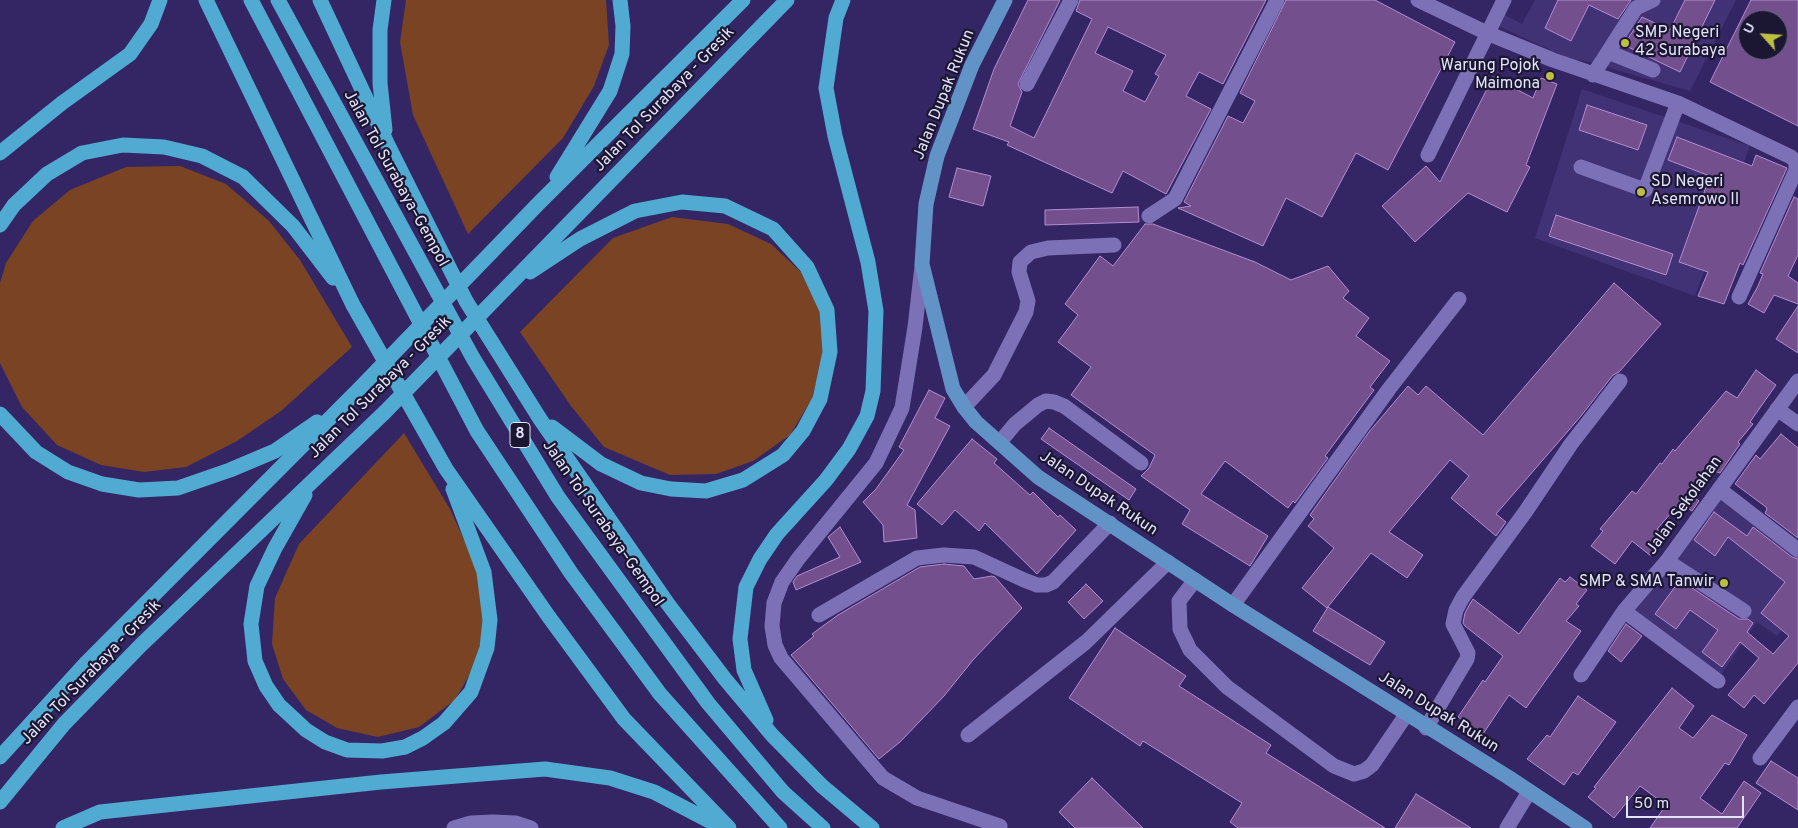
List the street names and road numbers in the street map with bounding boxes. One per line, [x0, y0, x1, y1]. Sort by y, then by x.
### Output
street label: Jalan Tol Surabaya - Gresik [591, 24, 739, 176]
street label: Jalan Dupak Rukun [910, 27, 980, 163]
street label: Jalan Tol Surabaya–Gempol [338, 87, 452, 271]
street label: Jalan Tol Surabaya - Gresik [306, 313, 456, 463]
road number: 8 [510, 422, 530, 448]
street label: Jalan Tol Surabaya–Gempol [537, 437, 667, 611]
street label: Jalan Dupak Rukun [1035, 447, 1161, 541]
street label: Jalan Sekolahan [1643, 453, 1727, 559]
street label: Jalan Tol Surabaya - Gresik [18, 597, 166, 749]
street label: Jalan Dupak Rukun [1374, 668, 1502, 758]

